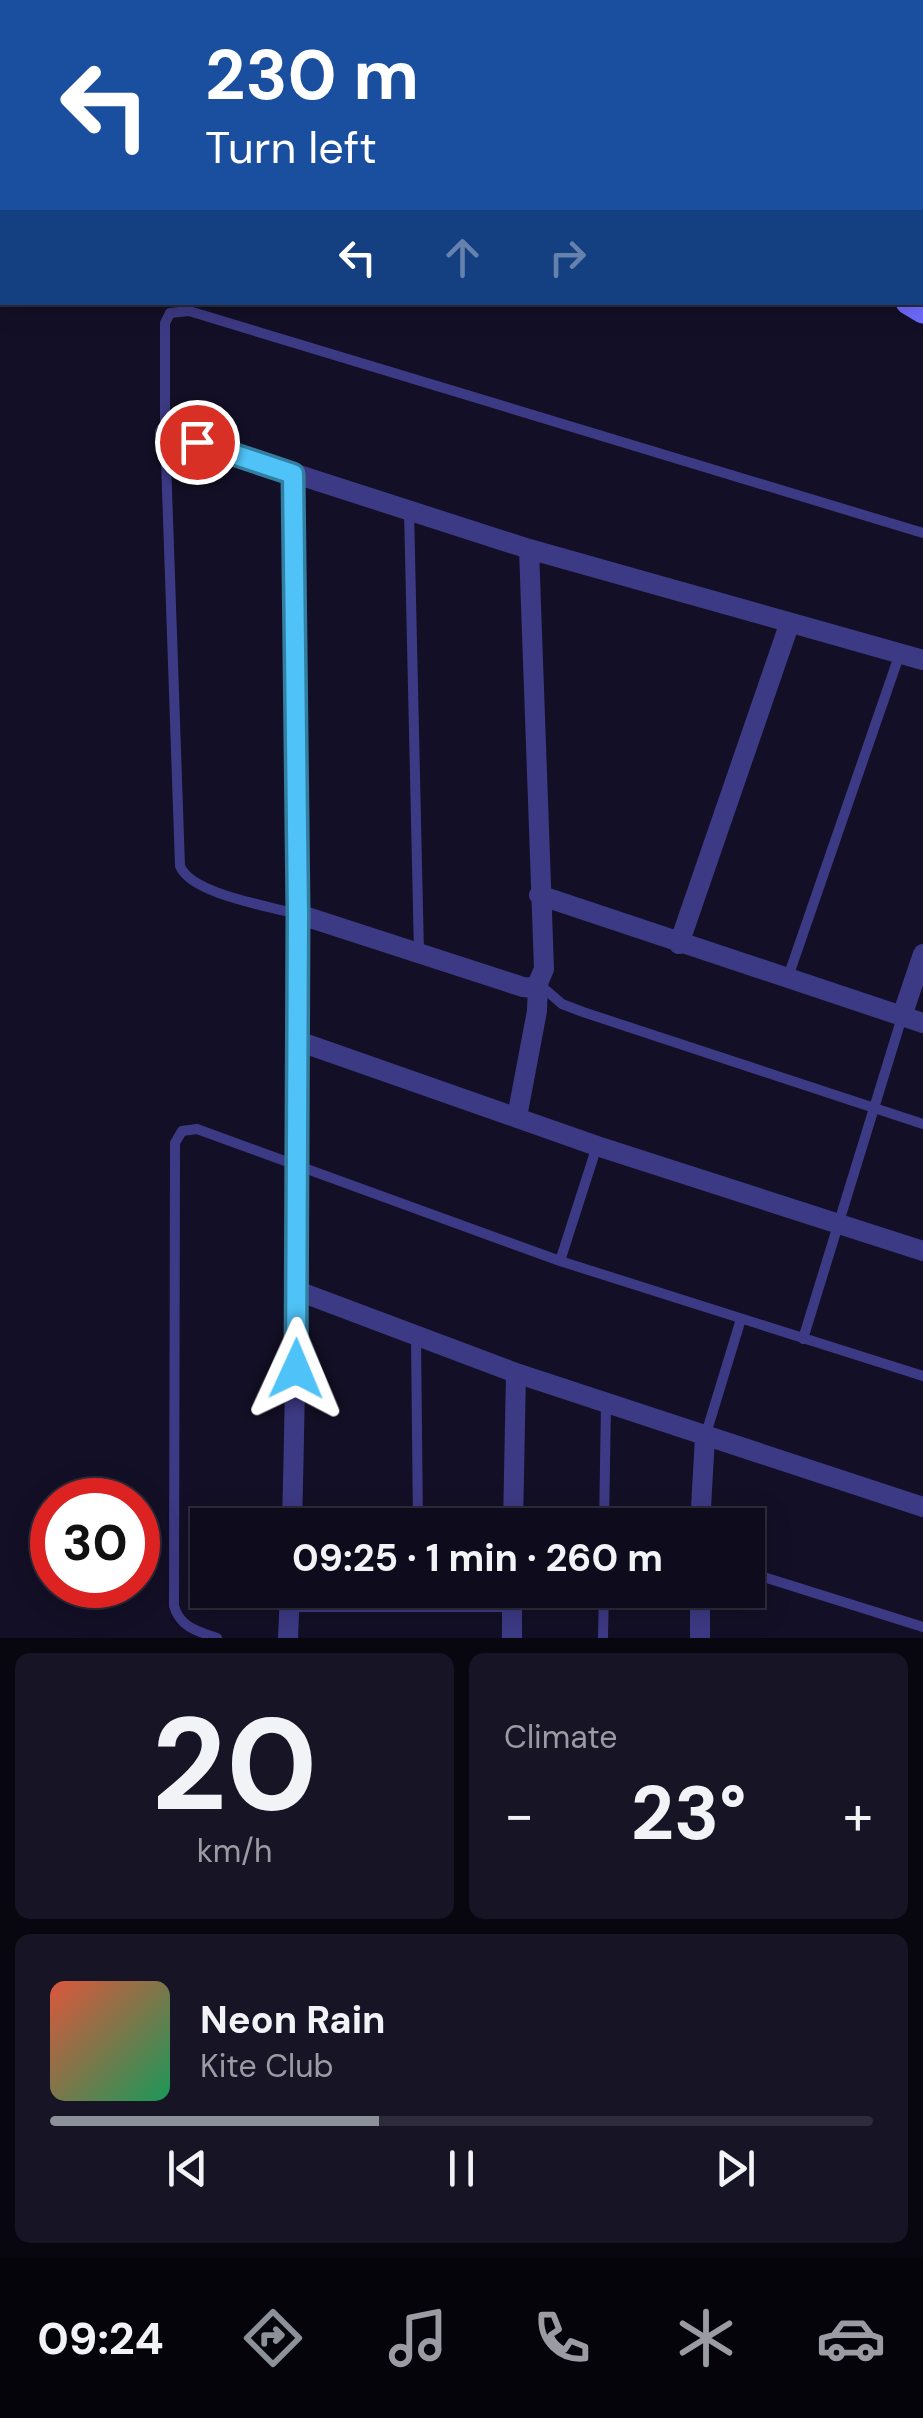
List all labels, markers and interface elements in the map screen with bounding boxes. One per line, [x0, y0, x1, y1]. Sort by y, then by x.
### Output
text: 230 m [205, 30, 419, 121]
icon: left [40, 40, 170, 170]
text: Turn left [205, 118, 377, 177]
icon: left [330, 230, 385, 285]
icon: ahead [435, 230, 490, 285]
icon: right [540, 230, 595, 285]
pin [155, 400, 240, 485]
icon: arrive [170, 415, 225, 470]
position arrow [244, 1317, 348, 1421]
speed limit sign: 30 [30, 1478, 160, 1608]
text: 09:25 · 1 min · 260 m [292, 1533, 663, 1583]
text: 20 [152, 1680, 318, 1849]
text: Climate [504, 1716, 618, 1758]
text: 23° [631, 1765, 746, 1862]
text: − [504, 1779, 534, 1851]
text: + [843, 1779, 873, 1851]
text: km/h [197, 1830, 272, 1872]
text: Neon Rain [200, 1995, 385, 2045]
text: Kite Club [200, 2045, 334, 2087]
icon: previous [160, 2141, 215, 2196]
icon: pause [434, 2141, 489, 2196]
icon: next [708, 2141, 763, 2196]
icon: directions [238, 2303, 308, 2373]
icon: music [383, 2303, 453, 2373]
icon: phone [527, 2303, 597, 2373]
icon: climate [671, 2303, 741, 2373]
icon: car [816, 2303, 886, 2373]
text: 09:24 [37, 2309, 164, 2368]

